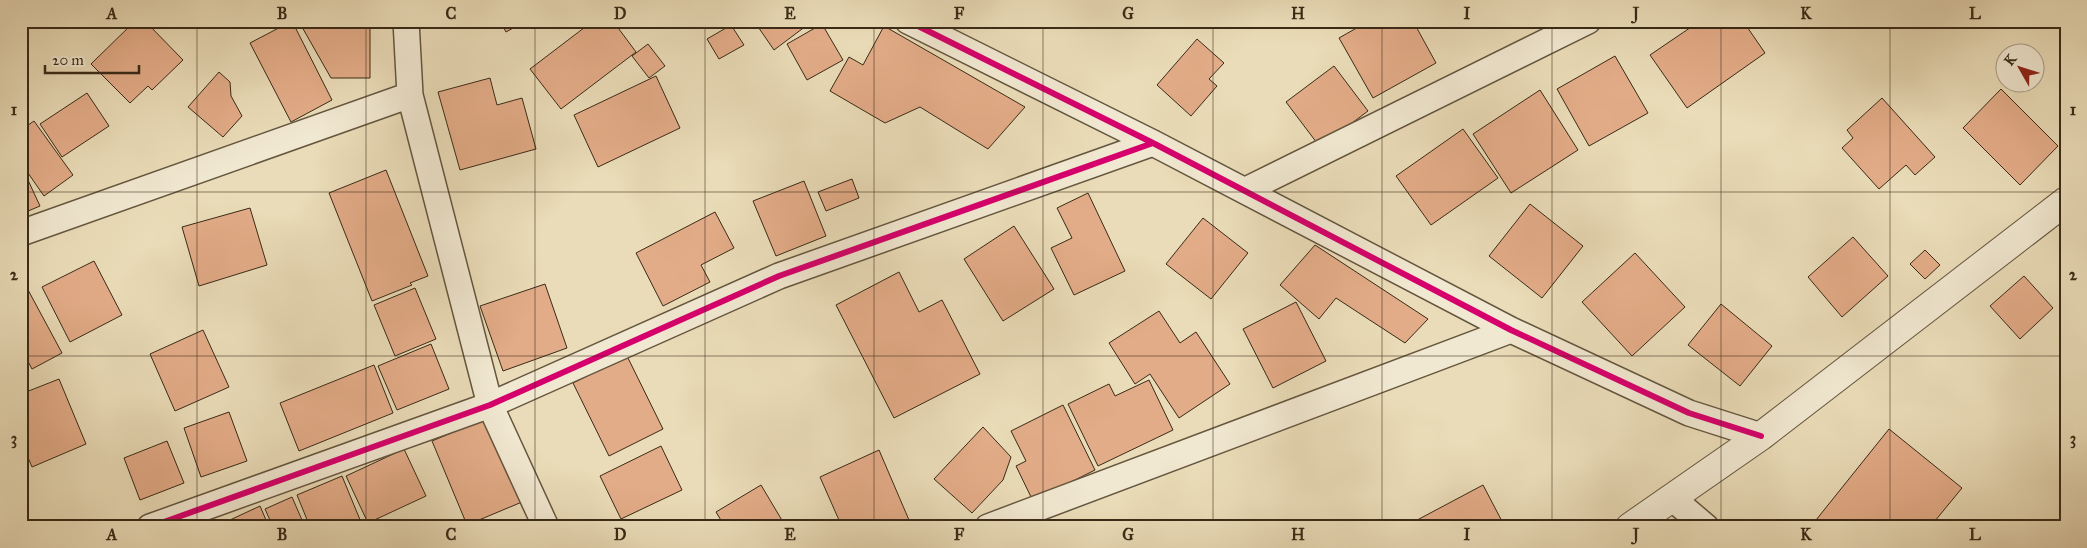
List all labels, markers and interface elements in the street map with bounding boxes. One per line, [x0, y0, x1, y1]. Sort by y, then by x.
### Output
text: A [106, 4, 118, 23]
text: B [277, 4, 287, 23]
text: C [446, 4, 457, 23]
text: D [614, 4, 627, 23]
text: E [784, 4, 796, 23]
text: F [954, 4, 965, 23]
text: G [1122, 4, 1134, 23]
text: H [1291, 4, 1305, 23]
text: I [1464, 4, 1471, 23]
text: J [1631, 4, 1640, 24]
text: K [1800, 4, 1812, 23]
text: L [1969, 4, 1981, 23]
scale bar [45, 42, 139, 74]
north arrow [1994, 42, 2044, 92]
text: K [2001, 50, 2021, 69]
text: 20 m [52, 51, 84, 69]
text: 1 [11, 100, 18, 119]
text: 1 [2070, 100, 2077, 119]
text: 2 [10, 265, 19, 284]
text: 2 [2069, 265, 2078, 284]
text: 3 [11, 429, 17, 449]
text: 3 [2070, 429, 2076, 449]
text: A [106, 525, 118, 544]
text: B [277, 525, 287, 544]
text: C [446, 525, 457, 544]
text: D [614, 525, 627, 544]
text: E [784, 525, 796, 544]
text: F [954, 525, 965, 544]
text: G [1122, 525, 1134, 544]
text: H [1291, 525, 1305, 544]
text: I [1464, 525, 1471, 544]
text: J [1631, 525, 1640, 545]
text: K [1800, 525, 1812, 544]
text: L [1969, 525, 1981, 544]

